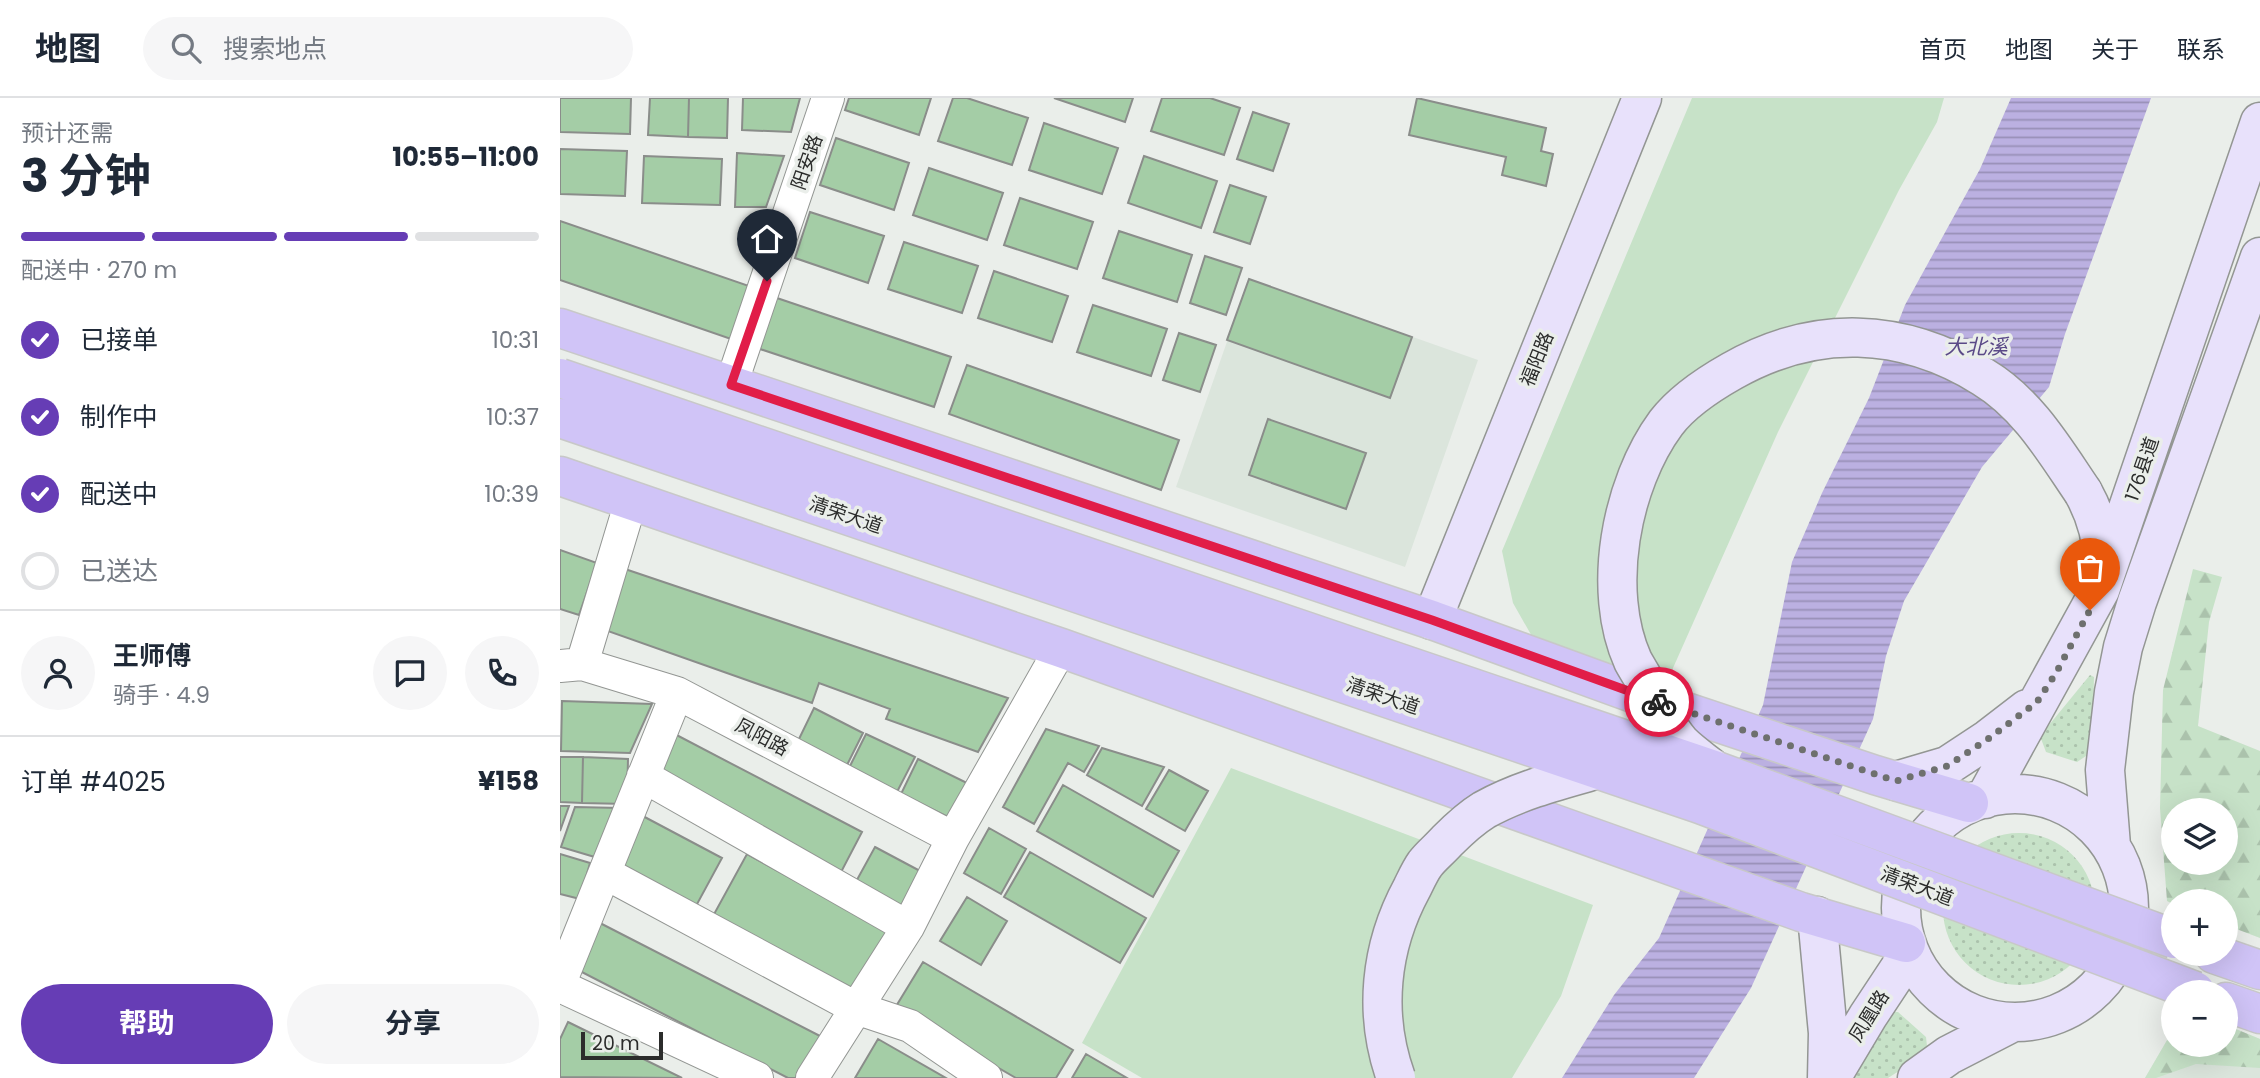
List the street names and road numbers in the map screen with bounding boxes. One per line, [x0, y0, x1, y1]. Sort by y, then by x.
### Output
street label: 阳安路 [785, 131, 829, 193]
street label: 福阳路 [1514, 328, 1560, 390]
street label: 176县道 [2118, 433, 2166, 505]
street label: 清荣大道 [806, 490, 886, 540]
street label: 清荣大道 [1343, 671, 1423, 721]
street label: 凤阳路 [730, 712, 794, 762]
street label: 清荣大道 [1877, 860, 1957, 912]
street label: 凤凰路 [1842, 985, 1896, 1047]

